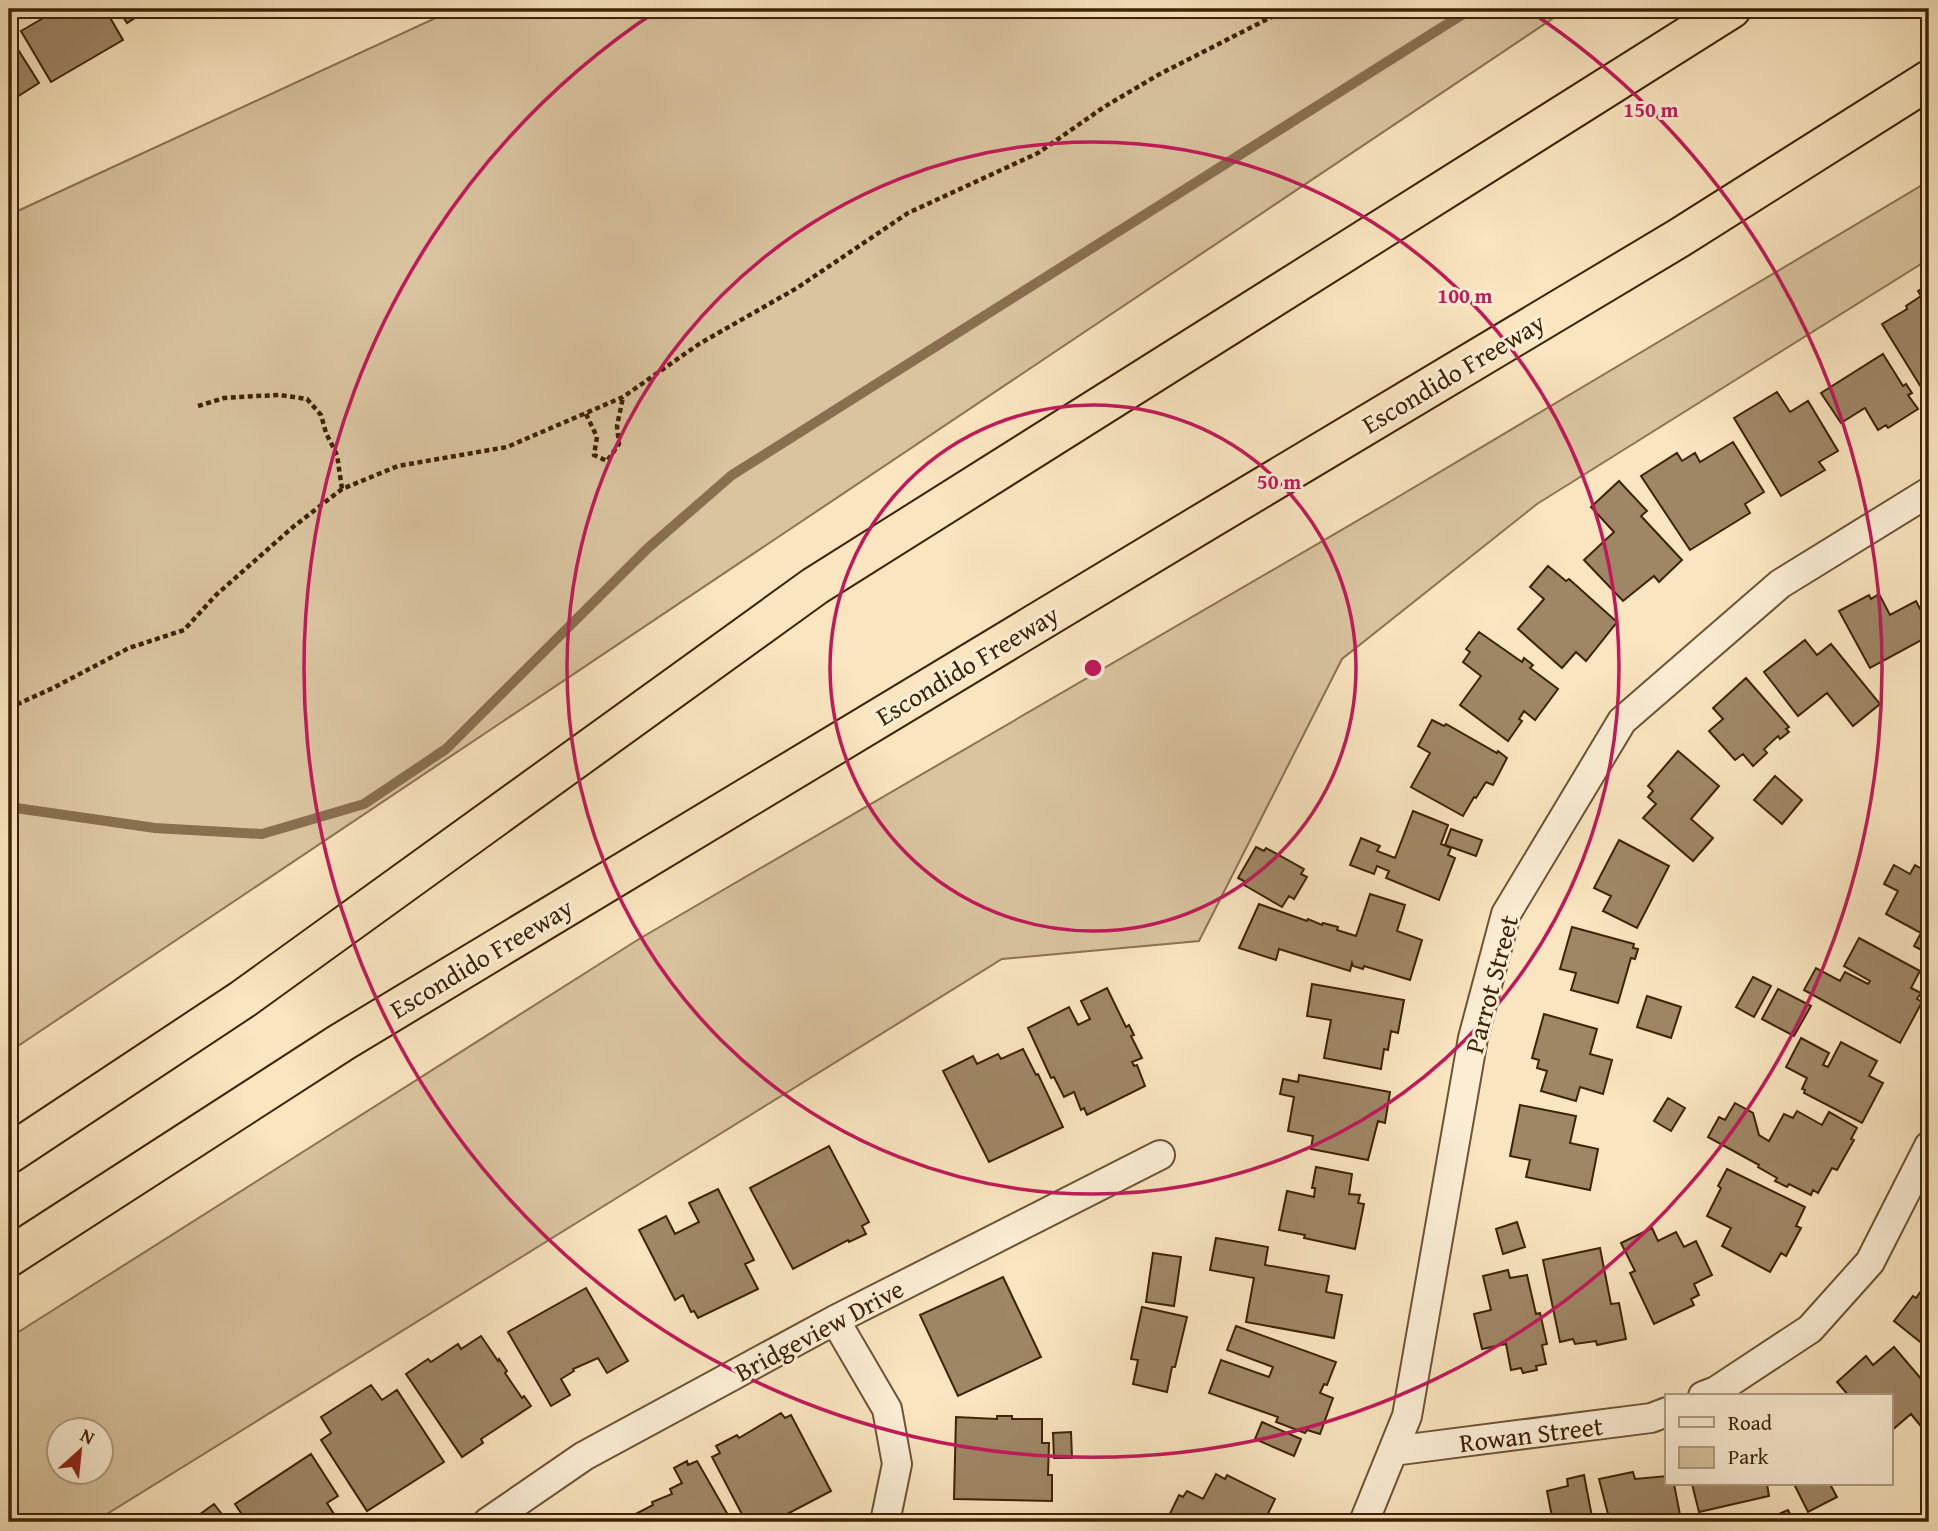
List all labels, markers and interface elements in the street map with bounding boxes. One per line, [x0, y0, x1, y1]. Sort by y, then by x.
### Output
text: 150 m [1623, 94, 1679, 125]
text: 100 m [1437, 280, 1493, 311]
street label: Escondido Freeway [1354, 303, 1552, 443]
text: 50 m [1257, 466, 1301, 497]
street label: Escondido Freeway [868, 595, 1066, 735]
centre of rings [1081, 656, 1105, 680]
street label: Escondido Freeway [382, 888, 580, 1028]
street label: Parrot Street [1454, 911, 1528, 1057]
street label: Bridgeview Drive [727, 1269, 911, 1391]
legend [1665, 1394, 1892, 1486]
street label: Rowan Street [1457, 1406, 1605, 1462]
text: Road [1728, 1407, 1773, 1438]
north arrow [46, 1416, 116, 1486]
text: N [76, 1420, 100, 1451]
text: Park [1728, 1441, 1769, 1472]

